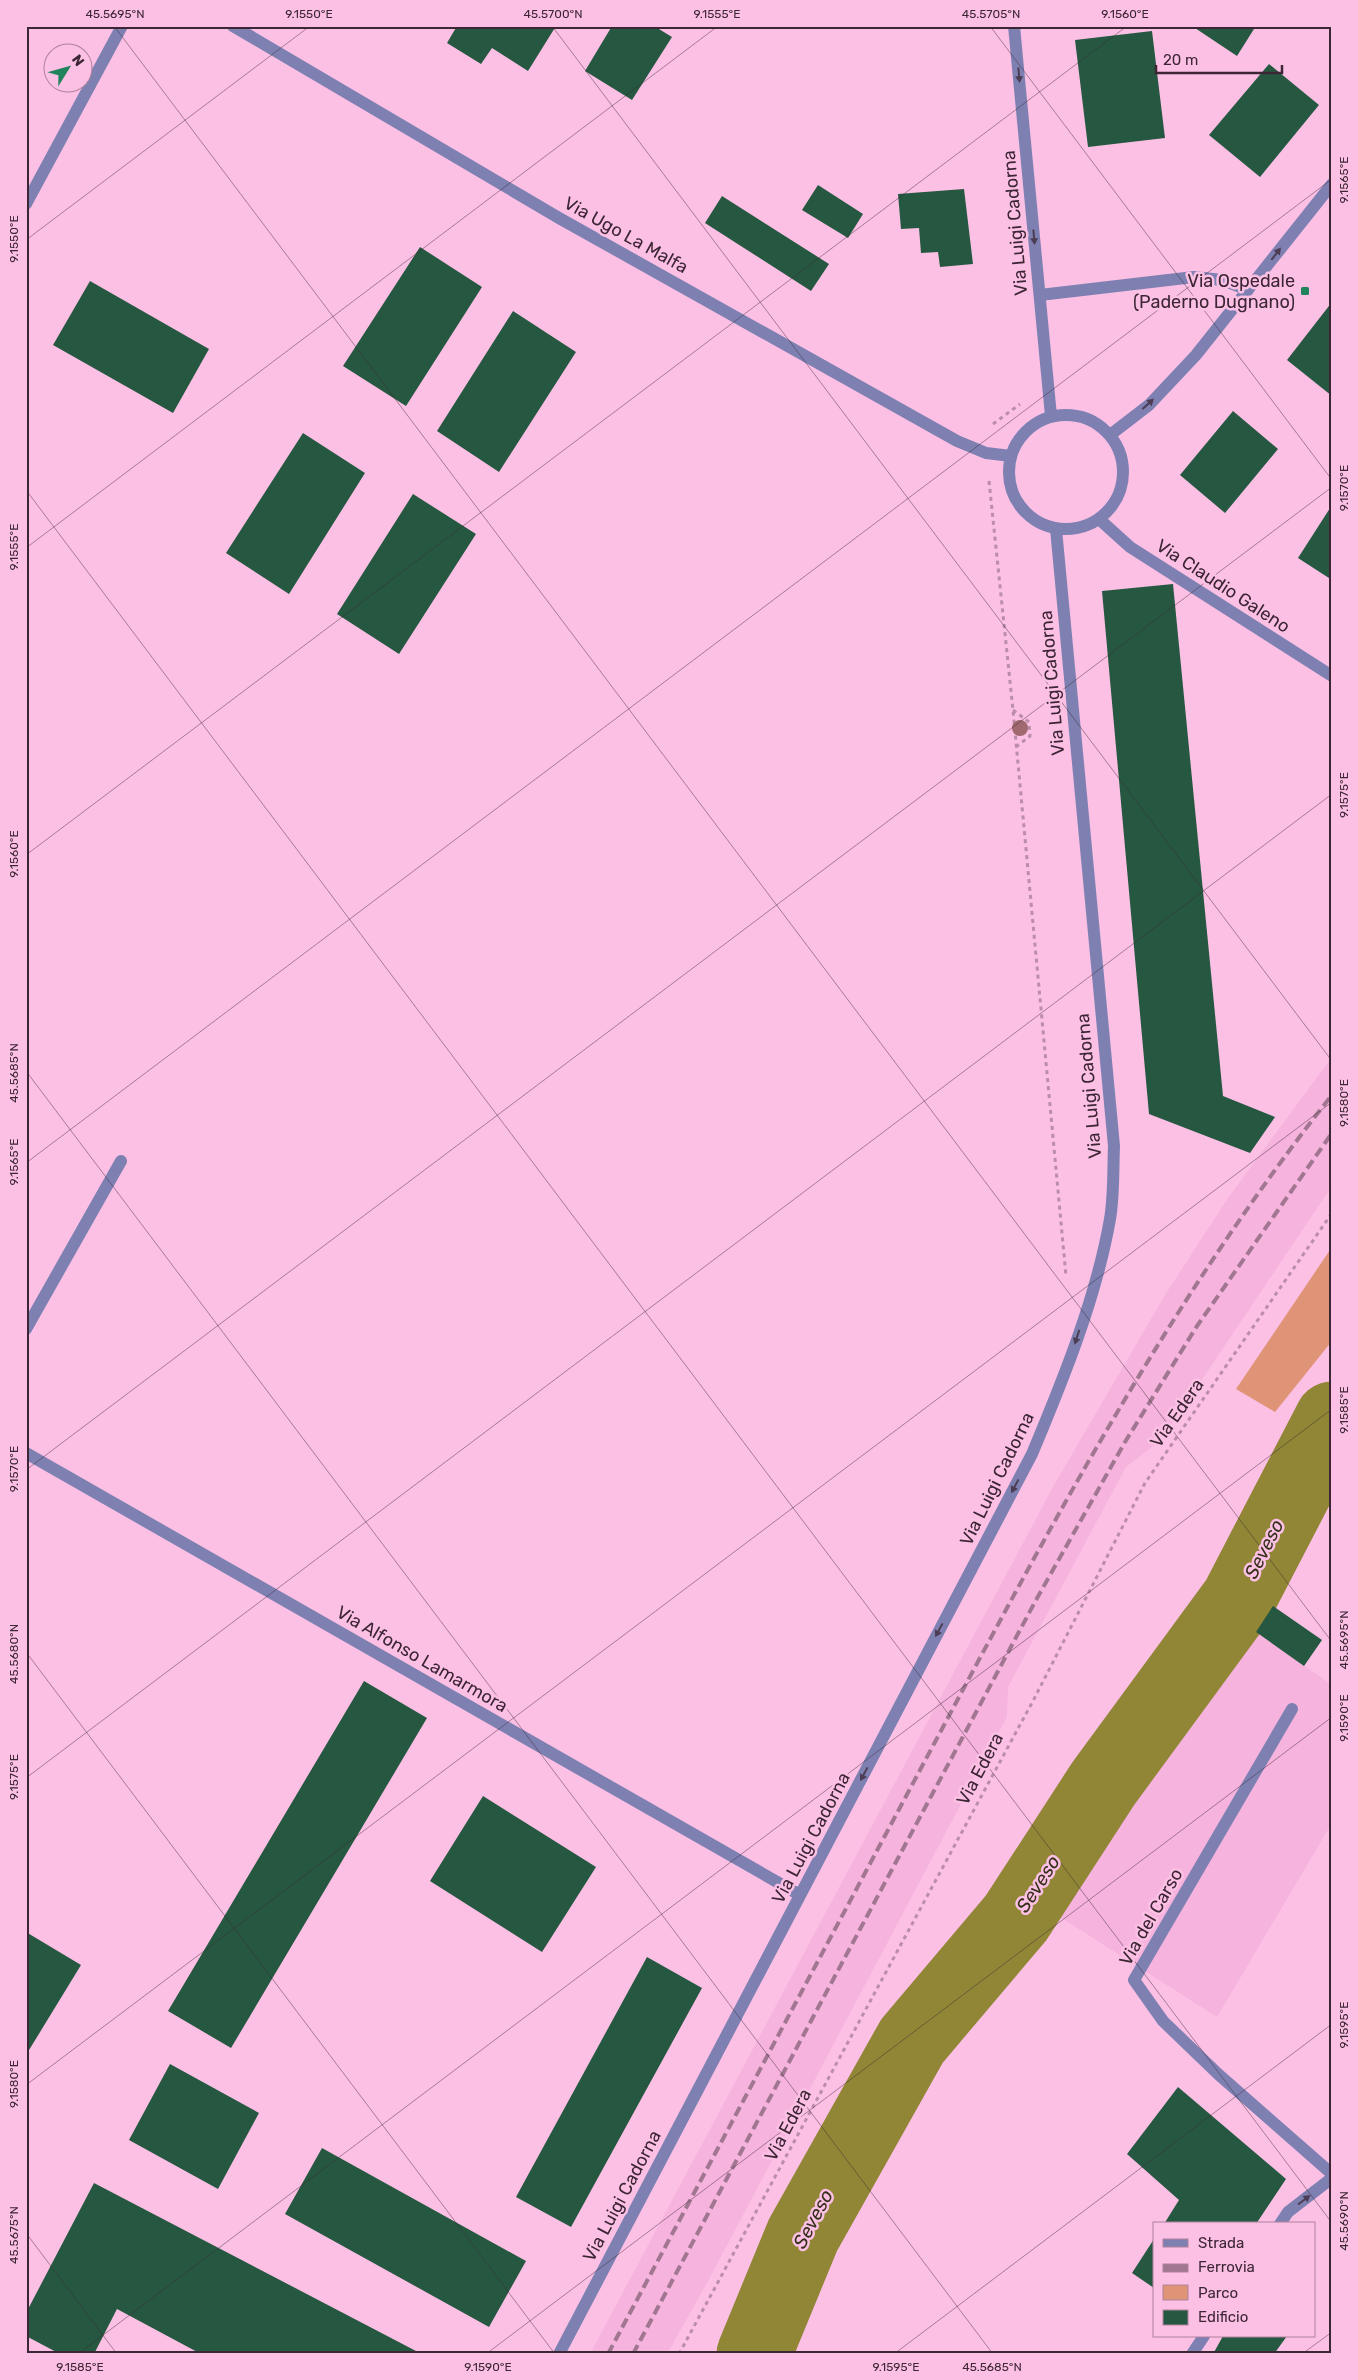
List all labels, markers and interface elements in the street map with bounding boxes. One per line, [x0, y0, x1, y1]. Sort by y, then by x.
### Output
text: 45.5695°N [85, 7, 145, 21]
text: 9.1550°E [285, 7, 333, 21]
text: 45.5700°N [523, 7, 583, 21]
text: 9.1555°E [693, 7, 741, 21]
text: 45.5705°N [962, 7, 1020, 21]
text: 9.1560°E [1101, 7, 1149, 21]
north arrow [42, 42, 92, 92]
scale bar [1156, 42, 1282, 74]
text: N [68, 51, 88, 70]
text: 20 m [1163, 51, 1198, 69]
one-way arrow [1015, 67, 1023, 83]
street label: Via Luigi Cadorna [998, 149, 1032, 297]
text: 9.1565°E [1337, 156, 1351, 204]
street label: Via Ugo La Malfa [560, 192, 692, 278]
text: 9.1550°E [7, 215, 21, 263]
one-way arrow [1031, 229, 1039, 245]
one-way arrow [1271, 248, 1282, 261]
place label: Via Ospedale (Paderno Dugnano) [1133, 270, 1295, 313]
marker: Via Ospedale (Paderno Dugnano) [1299, 285, 1311, 297]
one-way arrow [1142, 399, 1155, 410]
text: 9.1570°E [1337, 465, 1351, 511]
text: 9.1555°E [7, 523, 21, 571]
street label: Via Claudio Galeno [1152, 534, 1294, 638]
street label: Via Luigi Cadorna [1035, 609, 1069, 757]
text: 9.1575°E [1337, 772, 1351, 818]
text: 9.1560°E [7, 830, 21, 878]
street label: Via Luigi Cadorna [1072, 1012, 1106, 1160]
text: 45.5685°N [7, 1043, 21, 1103]
text: 9.1580°E [1337, 1079, 1351, 1127]
text: 9.1565°E [7, 1138, 21, 1186]
one-way arrow [1073, 1329, 1081, 1344]
street label: Via Edera [1145, 1374, 1209, 1452]
text: 9.1585°E [1337, 1386, 1351, 1434]
street label: Via Luigi Cadorna [955, 1409, 1039, 1549]
text: 9.1570°E [7, 1446, 21, 1492]
one-way arrow [1011, 1479, 1019, 1494]
water label: Seveso [1239, 1515, 1289, 1582]
street label: Via Alfonso Lamarmora [332, 1601, 512, 1717]
text: 45.5695°N [1337, 1610, 1351, 1670]
one-way arrow [935, 1623, 943, 1638]
text: 45.5680°N [7, 1624, 21, 1684]
text: 9.1590°E [1337, 1694, 1351, 1742]
street label: Via Edera [952, 1729, 1008, 1809]
text: 9.1575°E [7, 1754, 21, 1800]
one-way arrow [860, 1767, 868, 1781]
street label: Via Luigi Cadorna [767, 1769, 855, 1907]
water label: Seveso [1011, 1851, 1065, 1917]
street label: Via del Carso [1114, 1865, 1188, 1969]
text: 9.1595°E [1337, 2002, 1351, 2049]
text: 9.1580°E [7, 2060, 21, 2108]
street label: Via Edera [760, 2085, 816, 2165]
street label: Via Luigi Cadorna [578, 2127, 666, 2265]
water label: Seveso [788, 2186, 838, 2252]
text: 45.5690°N [1337, 2191, 1351, 2251]
one-way arrow [1297, 2194, 1310, 2205]
text: 45.5675°N [7, 2206, 21, 2264]
legend [1153, 2222, 1316, 2338]
text: Strada [1198, 2234, 1244, 2252]
text: Ferrovia [1198, 2258, 1255, 2276]
text: Parco [1198, 2284, 1238, 2302]
text: Edificio [1198, 2308, 1248, 2326]
text: 9.1585°E [56, 2360, 104, 2374]
text: 9.1590°E [464, 2360, 512, 2374]
text: 9.1595°E [873, 2360, 920, 2374]
text: 45.5685°N [962, 2360, 1022, 2374]

